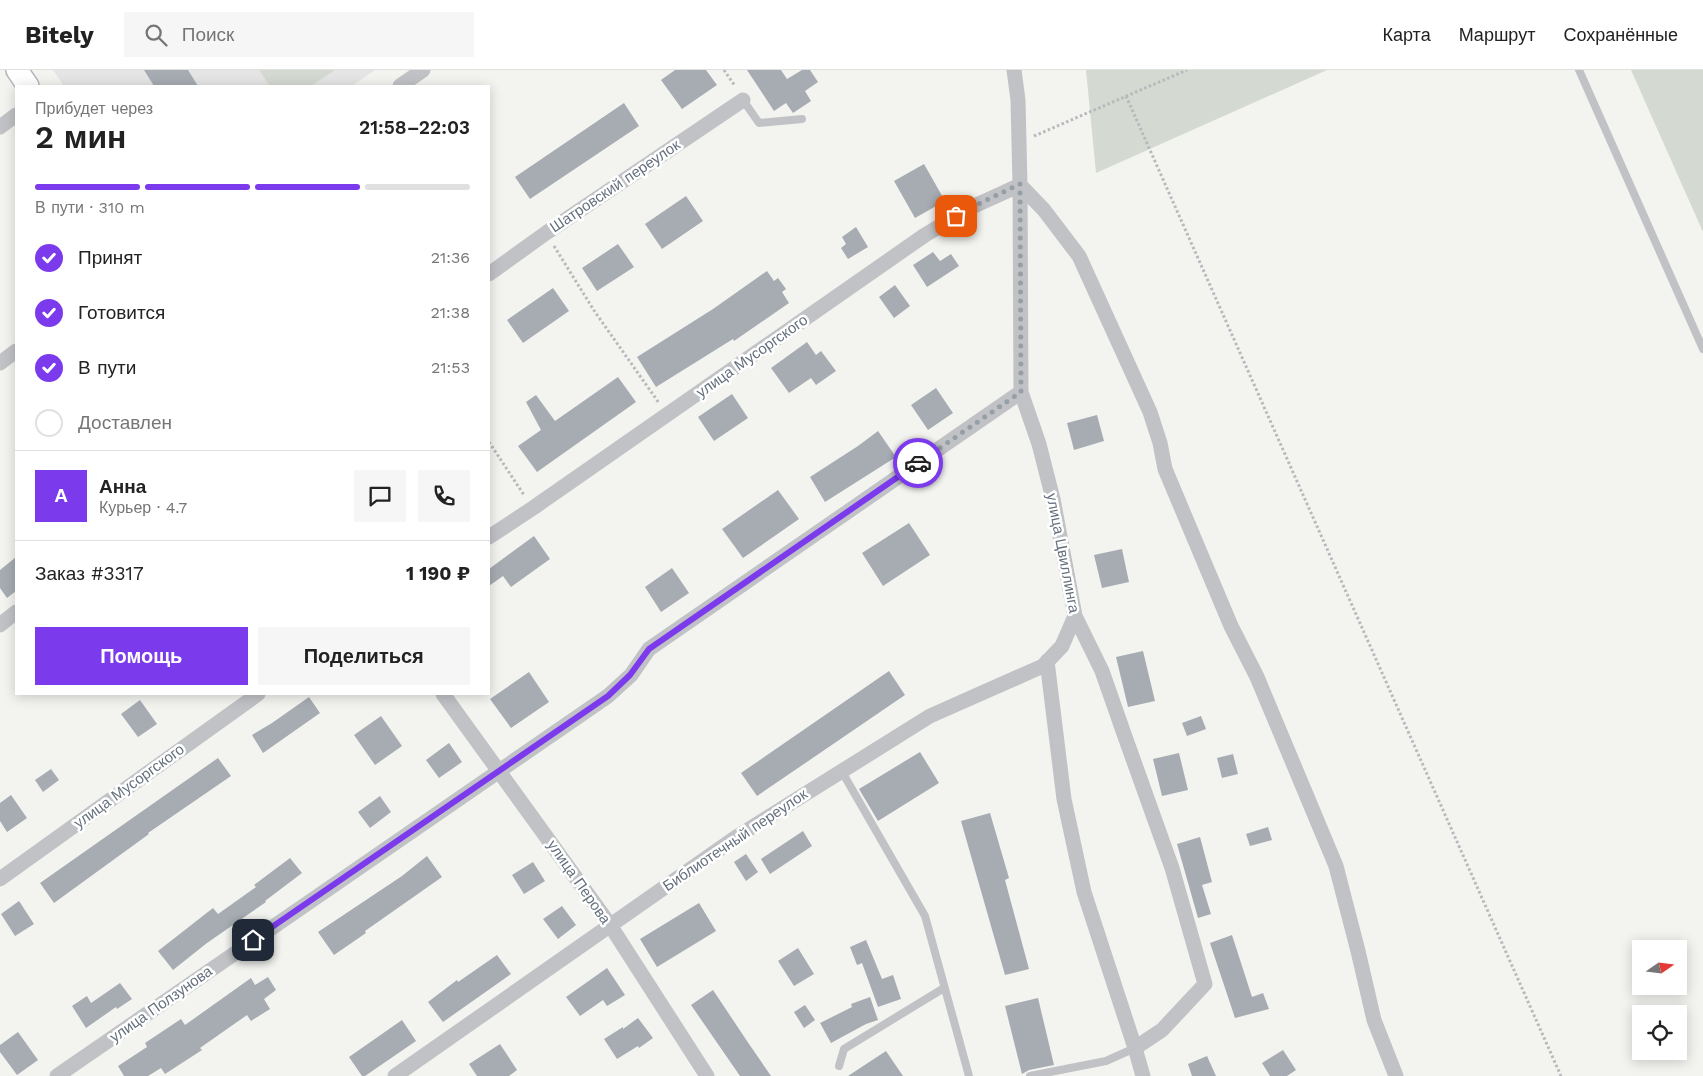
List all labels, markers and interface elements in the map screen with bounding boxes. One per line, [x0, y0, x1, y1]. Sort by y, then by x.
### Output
search box [124, 12, 474, 57]
text: Bitely [25, 21, 94, 49]
icon: search [142, 21, 170, 49]
text: Поиск [182, 23, 234, 46]
text: Карта [1383, 24, 1431, 45]
text: Маршрут [1459, 24, 1535, 45]
text: Сохранённые [1563, 24, 1678, 45]
text: Прибудет через [35, 99, 153, 118]
text: 21:58–22:03 [359, 116, 470, 139]
text: 2 мин [35, 118, 126, 156]
street label: Шатровский переулок [547, 136, 684, 236]
pin [935, 195, 977, 237]
text: В пути · 310 m [35, 198, 145, 217]
icon: bag [942, 202, 970, 230]
icon: check [35, 244, 63, 272]
text: Принят [78, 246, 142, 269]
text: 21:36 [431, 248, 470, 267]
icon: check [35, 299, 63, 327]
text: Готовится [78, 301, 165, 324]
text: 21:38 [431, 303, 470, 322]
street label: улица Мусоргского [693, 311, 811, 401]
icon: check [35, 354, 63, 382]
text: В пути [78, 356, 136, 379]
text: 21:53 [431, 358, 470, 377]
text: Доставлен [78, 411, 172, 434]
courier [893, 438, 943, 488]
icon: car [904, 449, 932, 477]
button: chat [354, 470, 406, 522]
button: phone [418, 470, 470, 522]
text: Анна [99, 475, 146, 498]
text: А [54, 484, 68, 507]
street label: улица Цвиллинга [1043, 492, 1084, 615]
text: Курьер · 4.7 [99, 498, 187, 517]
text: Заказ #3317 [35, 562, 144, 585]
text: 1 190 ₽ [406, 562, 470, 585]
button: Помощь [35, 627, 248, 685]
button: Поделиться [258, 627, 470, 685]
street label: улица Мусоргского [70, 740, 188, 832]
street label: Библиотечный переулок [659, 785, 811, 895]
street label: улица Перова [543, 837, 615, 928]
pin [232, 919, 274, 961]
icon: home [239, 926, 267, 954]
north arrow [1632, 940, 1688, 995]
map controls [1632, 940, 1687, 1060]
street label: улица Ползунова [106, 962, 216, 1046]
button: locate [1632, 1005, 1687, 1060]

